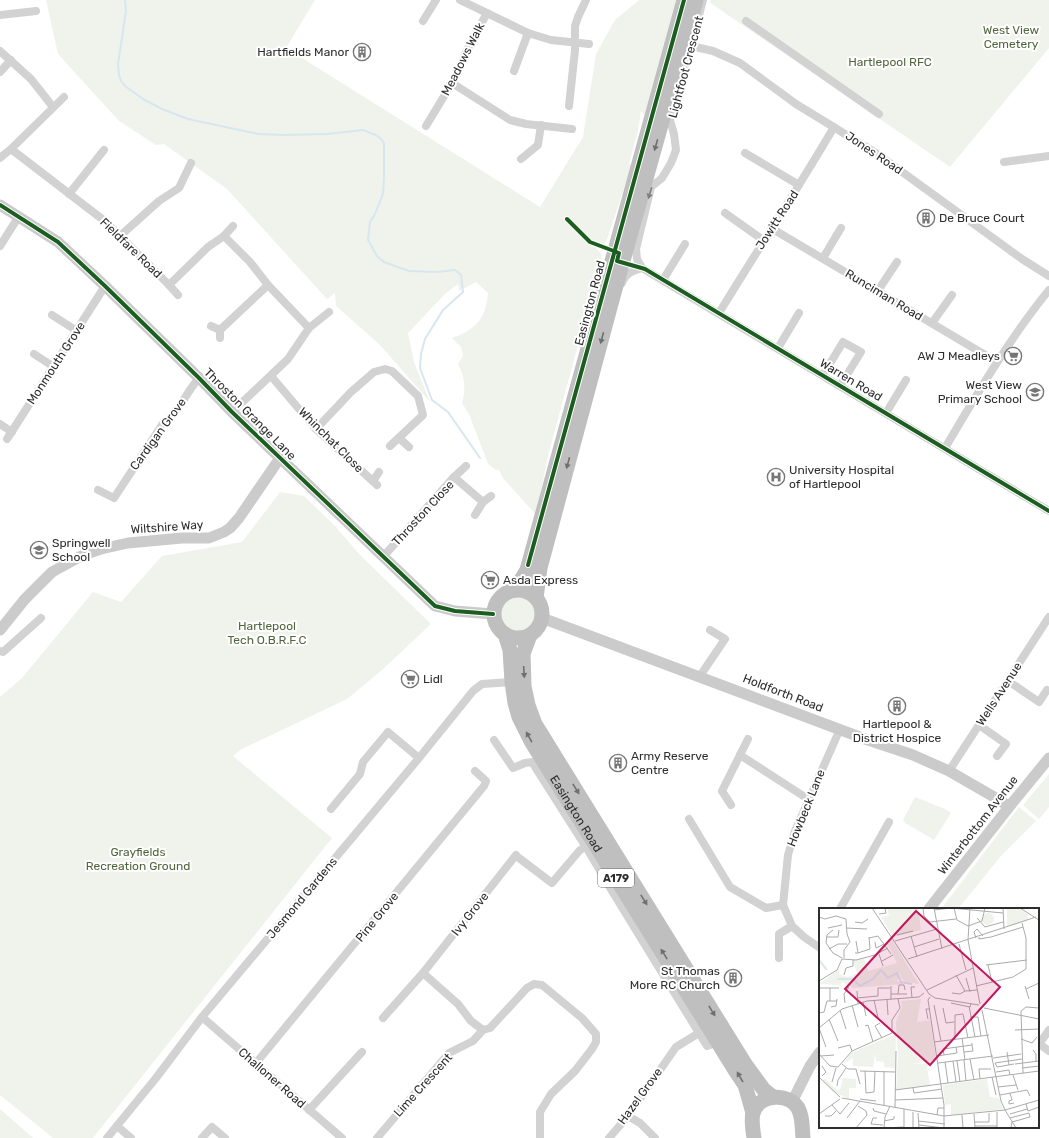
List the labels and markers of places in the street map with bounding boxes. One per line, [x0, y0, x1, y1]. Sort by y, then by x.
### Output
building icon: Hartfields Manor [352, 42, 372, 62]
place label: Hartfields Manor [257, 45, 349, 59]
building icon: De Bruce Court [916, 208, 936, 228]
place label: De Bruce Court [939, 211, 1025, 225]
supermarket icon: AW J Meadleys [1003, 346, 1023, 366]
place label: AW J Meadleys [917, 349, 1000, 363]
place label: West View Primary School [938, 378, 1022, 406]
school or university icon: West View Primary School [1025, 382, 1045, 402]
place label: University Hospital of Hartlepool [789, 463, 894, 491]
hospital icon: University Hospital of Hartlepool [766, 467, 786, 487]
place label: Springwell School [52, 536, 111, 564]
school or university icon: Springwell School [29, 540, 49, 560]
supermarket icon: Asda Express [480, 570, 500, 590]
place label: Asda Express [503, 573, 578, 587]
supermarket icon: Lidl [400, 669, 420, 689]
place label: Lidl [423, 672, 443, 686]
building icon: Hartlepool & District Hospice [887, 696, 907, 716]
place label: Hartlepool & District Hospice [853, 717, 942, 745]
place label: Army Reserve Centre [631, 749, 709, 777]
building icon: Army Reserve Centre [608, 753, 628, 773]
place label: St Thomas More RC Church [630, 964, 720, 992]
building icon: St Thomas More RC Church [723, 968, 743, 988]

